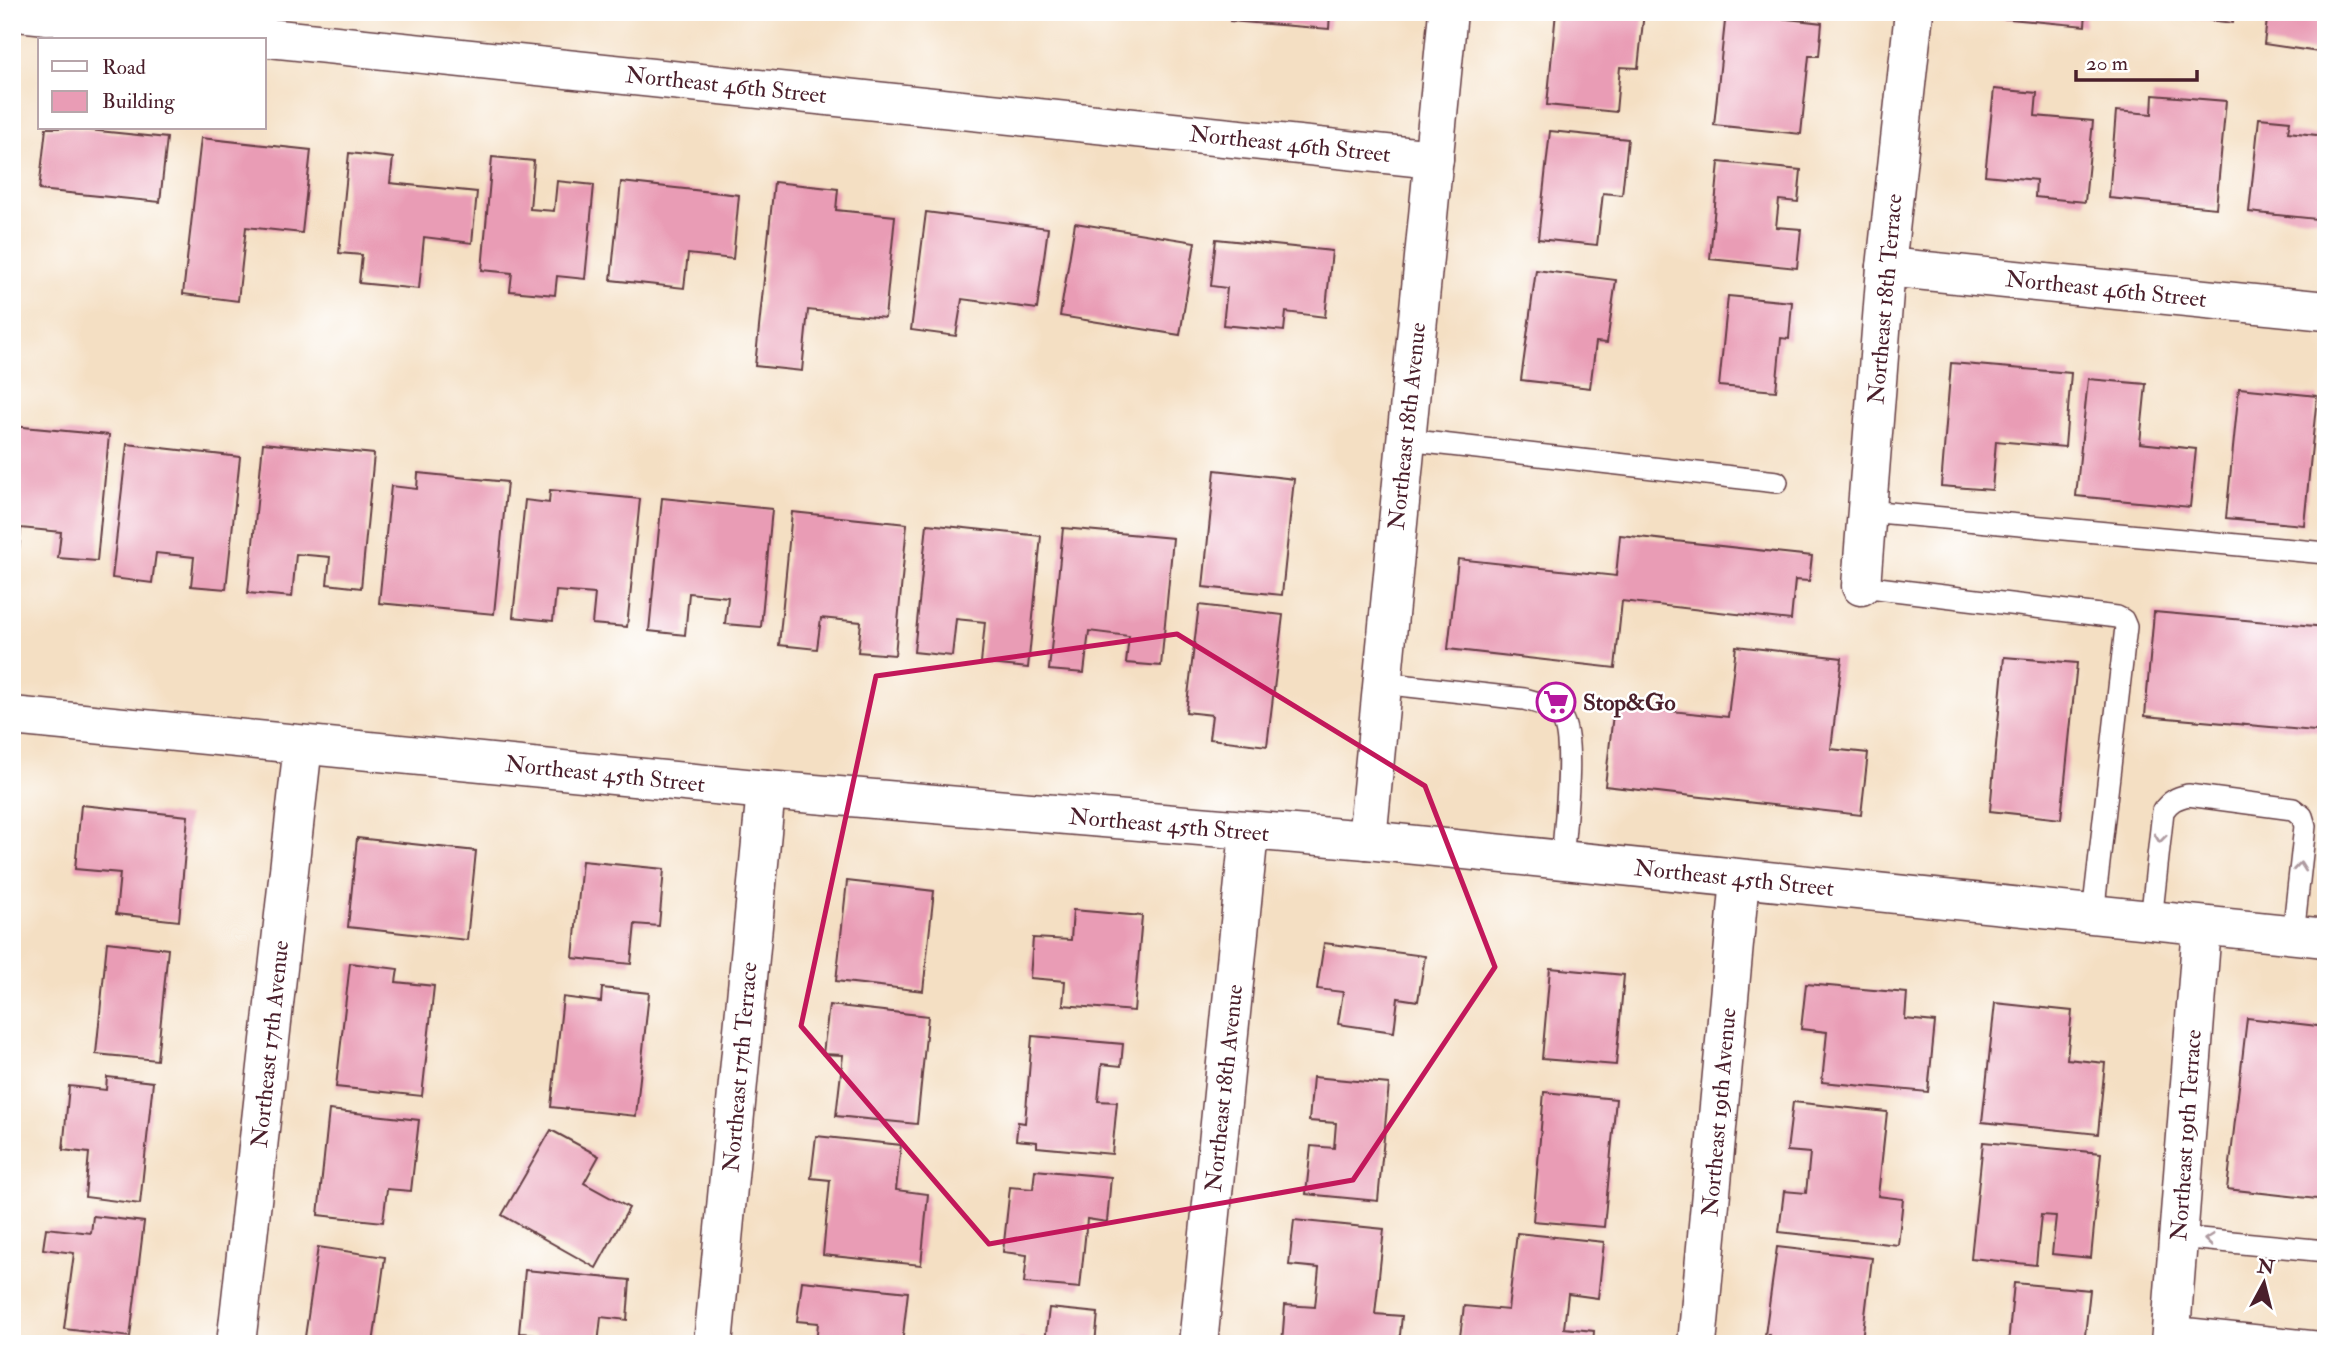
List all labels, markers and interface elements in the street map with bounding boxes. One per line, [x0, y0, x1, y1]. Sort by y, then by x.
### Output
legend [38, 38, 266, 130]
scale bar [2076, 38, 2196, 82]
text: 20 m [2086, 50, 2128, 77]
text: Road [102, 54, 147, 81]
street label: Northeast 46th Street [624, 60, 828, 110]
text: Building [102, 88, 175, 115]
street label: Northeast 46th Street [1188, 119, 1392, 169]
street label: Northeast 18th Terrace [1861, 192, 1909, 405]
street label: Northeast 46th Street [2004, 264, 2208, 314]
street label: Northeast 18th Avenue [1382, 320, 1432, 531]
supermarket icon: Stop&Go [1535, 681, 1577, 723]
place label: Stop&Go [1583, 688, 1676, 718]
street label: Northeast 45th Street [504, 749, 706, 799]
street label: Northeast 45th Street [1068, 802, 1270, 848]
one-way arrow [2153, 833, 2168, 844]
street label: Northeast 45th Street [1633, 853, 1835, 903]
one-way arrow [2293, 862, 2308, 873]
street label: Northeast 17th Avenue [245, 939, 295, 1149]
street label: Northeast 17th Terrace [716, 960, 764, 1173]
street label: Northeast 18th Avenue [1199, 982, 1249, 1193]
street label: Northeast 19th Avenue [1695, 1006, 1743, 1218]
street label: Northeast 19th Terrace [2164, 1028, 2208, 1242]
one-way arrow [2203, 1233, 2214, 1248]
north arrow [2230, 1248, 2300, 1318]
text: N [2255, 1254, 2277, 1280]

